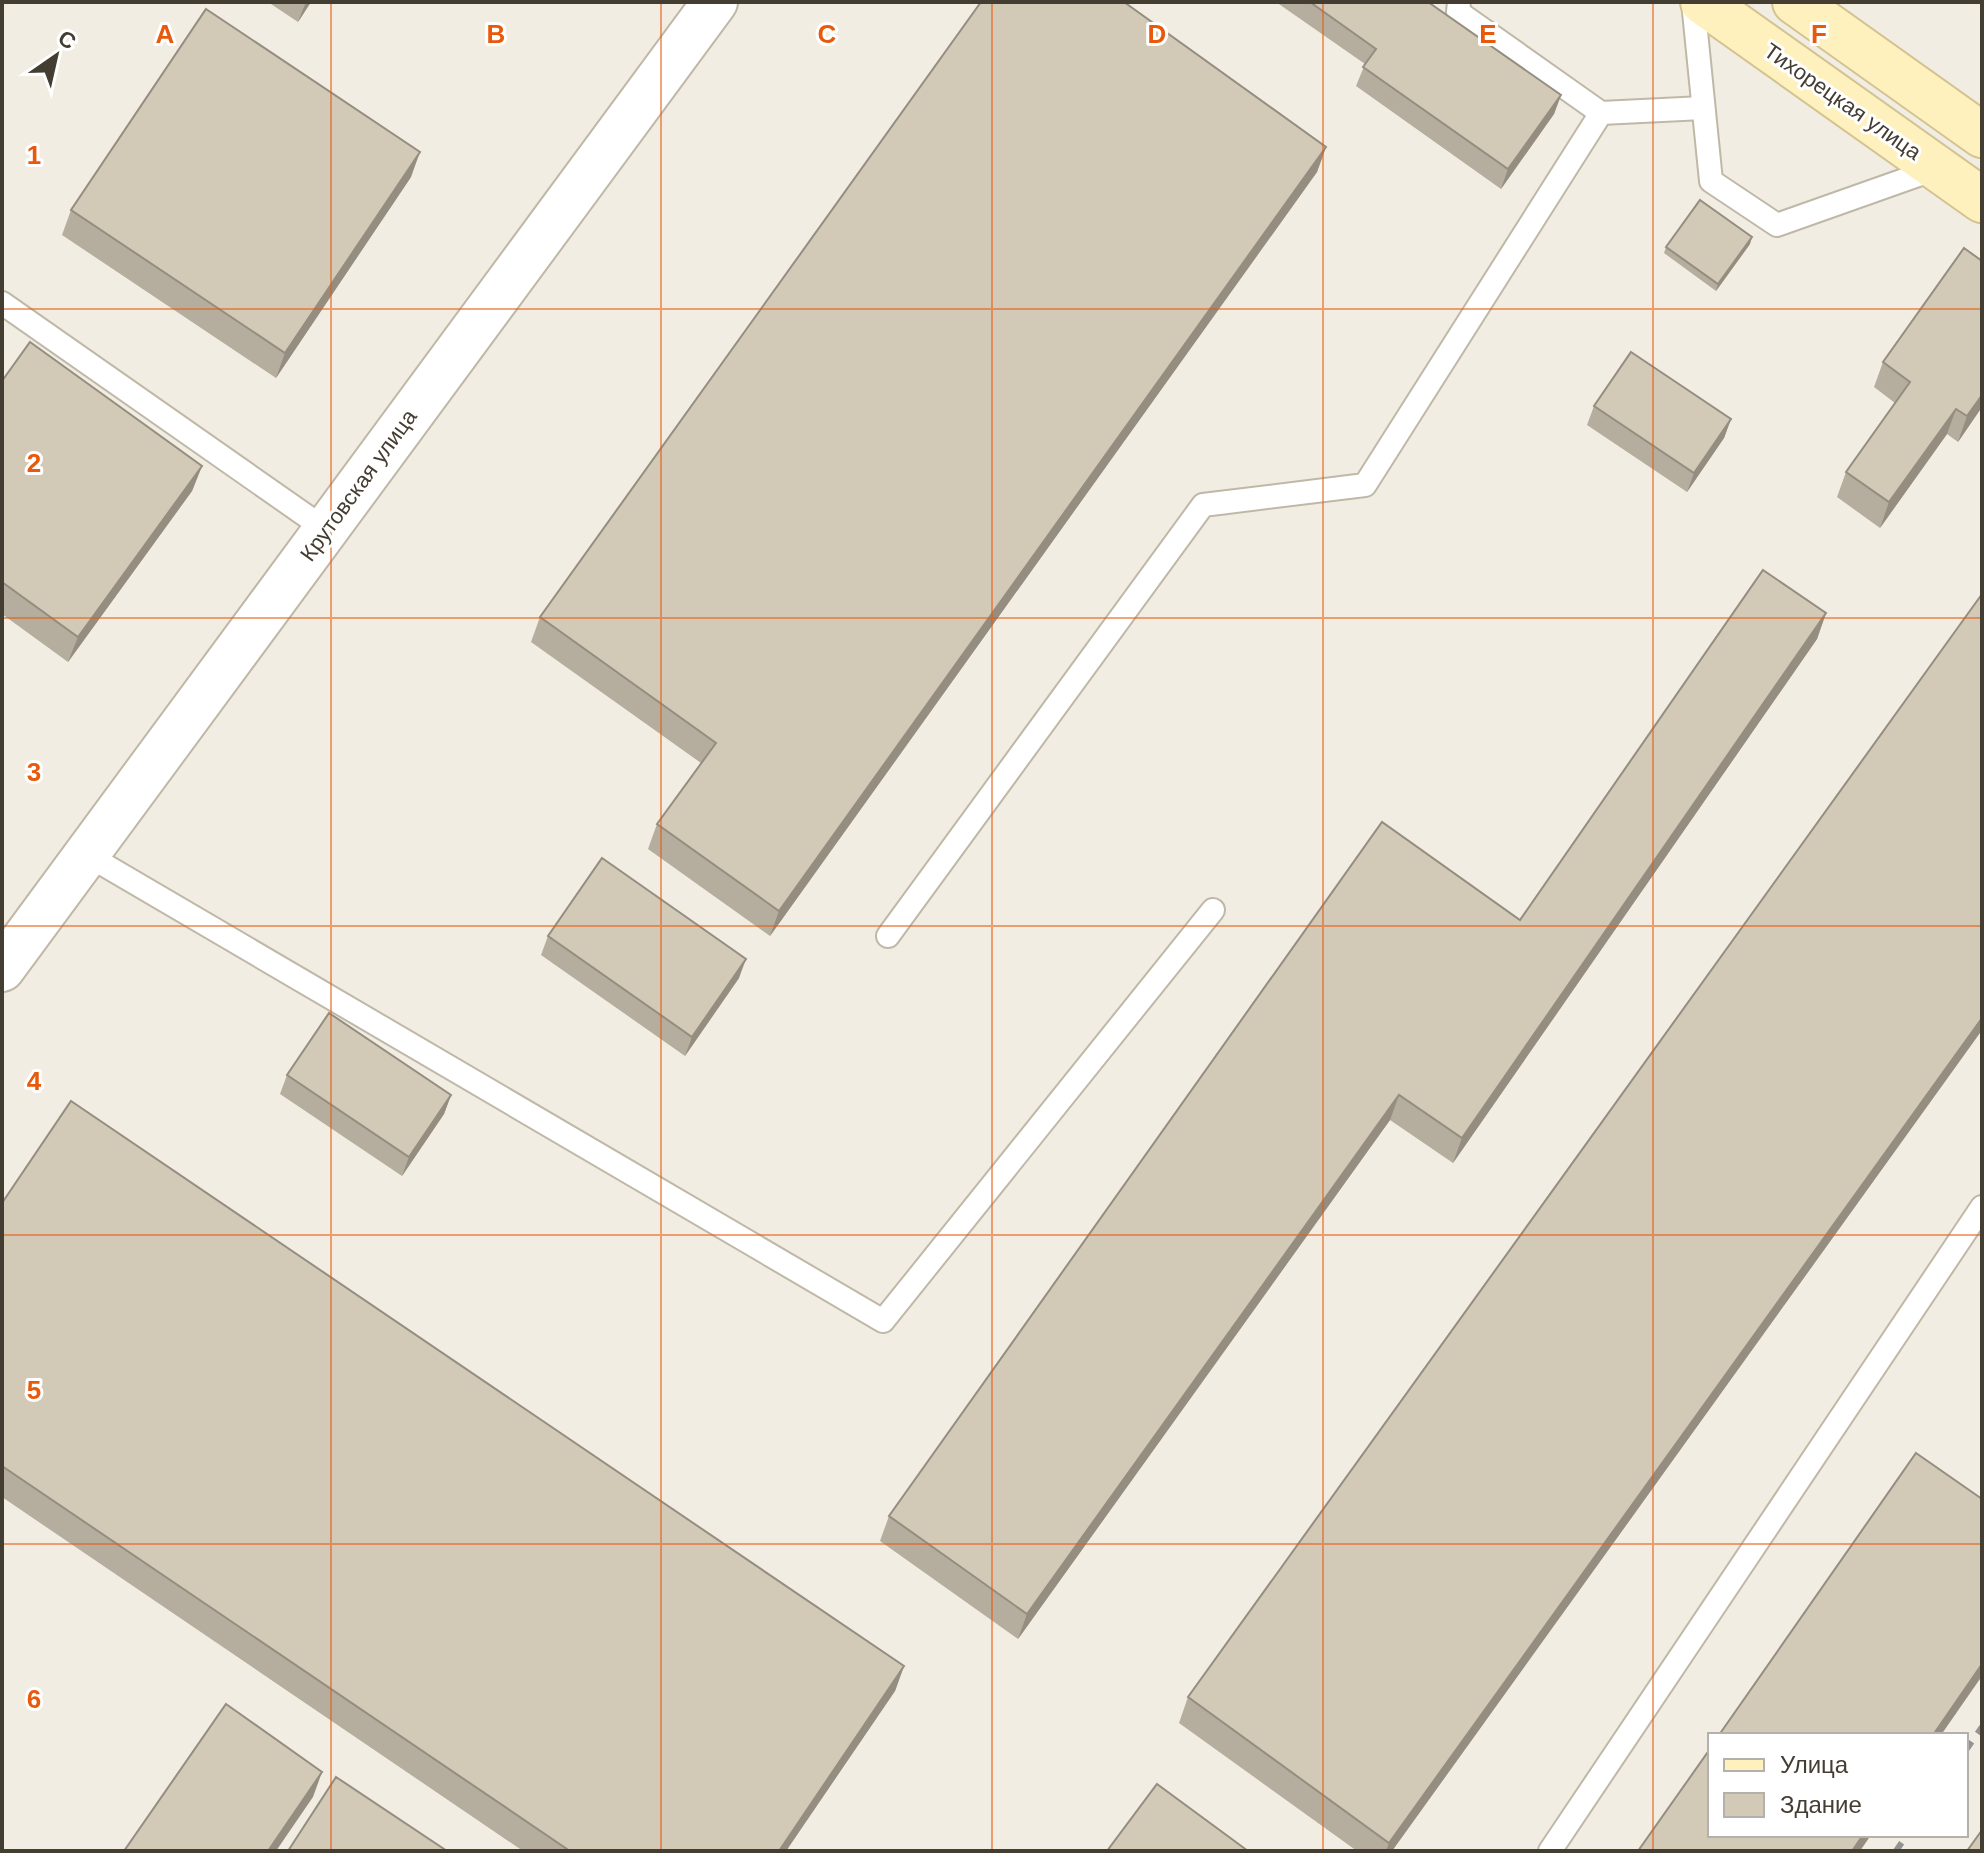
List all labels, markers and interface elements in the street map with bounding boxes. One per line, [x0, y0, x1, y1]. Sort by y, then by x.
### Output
north arrow [16, 16, 96, 96]
text: A [156, 19, 175, 49]
text: B [487, 19, 505, 49]
text: C [818, 19, 837, 49]
text: D [1148, 19, 1166, 49]
text: E [1479, 19, 1497, 49]
text: F [1811, 19, 1827, 49]
text: С [53, 25, 81, 55]
street label: Тихорецкая улица [1759, 38, 1927, 165]
text: 1 [27, 140, 41, 170]
street label: Крутовская улица [295, 404, 422, 566]
text: 2 [27, 448, 41, 478]
text: 3 [27, 757, 41, 787]
text: 4 [27, 1066, 42, 1096]
text: 5 [27, 1375, 41, 1405]
text: 6 [27, 1684, 41, 1714]
legend [1708, 1733, 1968, 1837]
text: Улица [1780, 1751, 1849, 1778]
text: Здание [1780, 1791, 1862, 1818]

